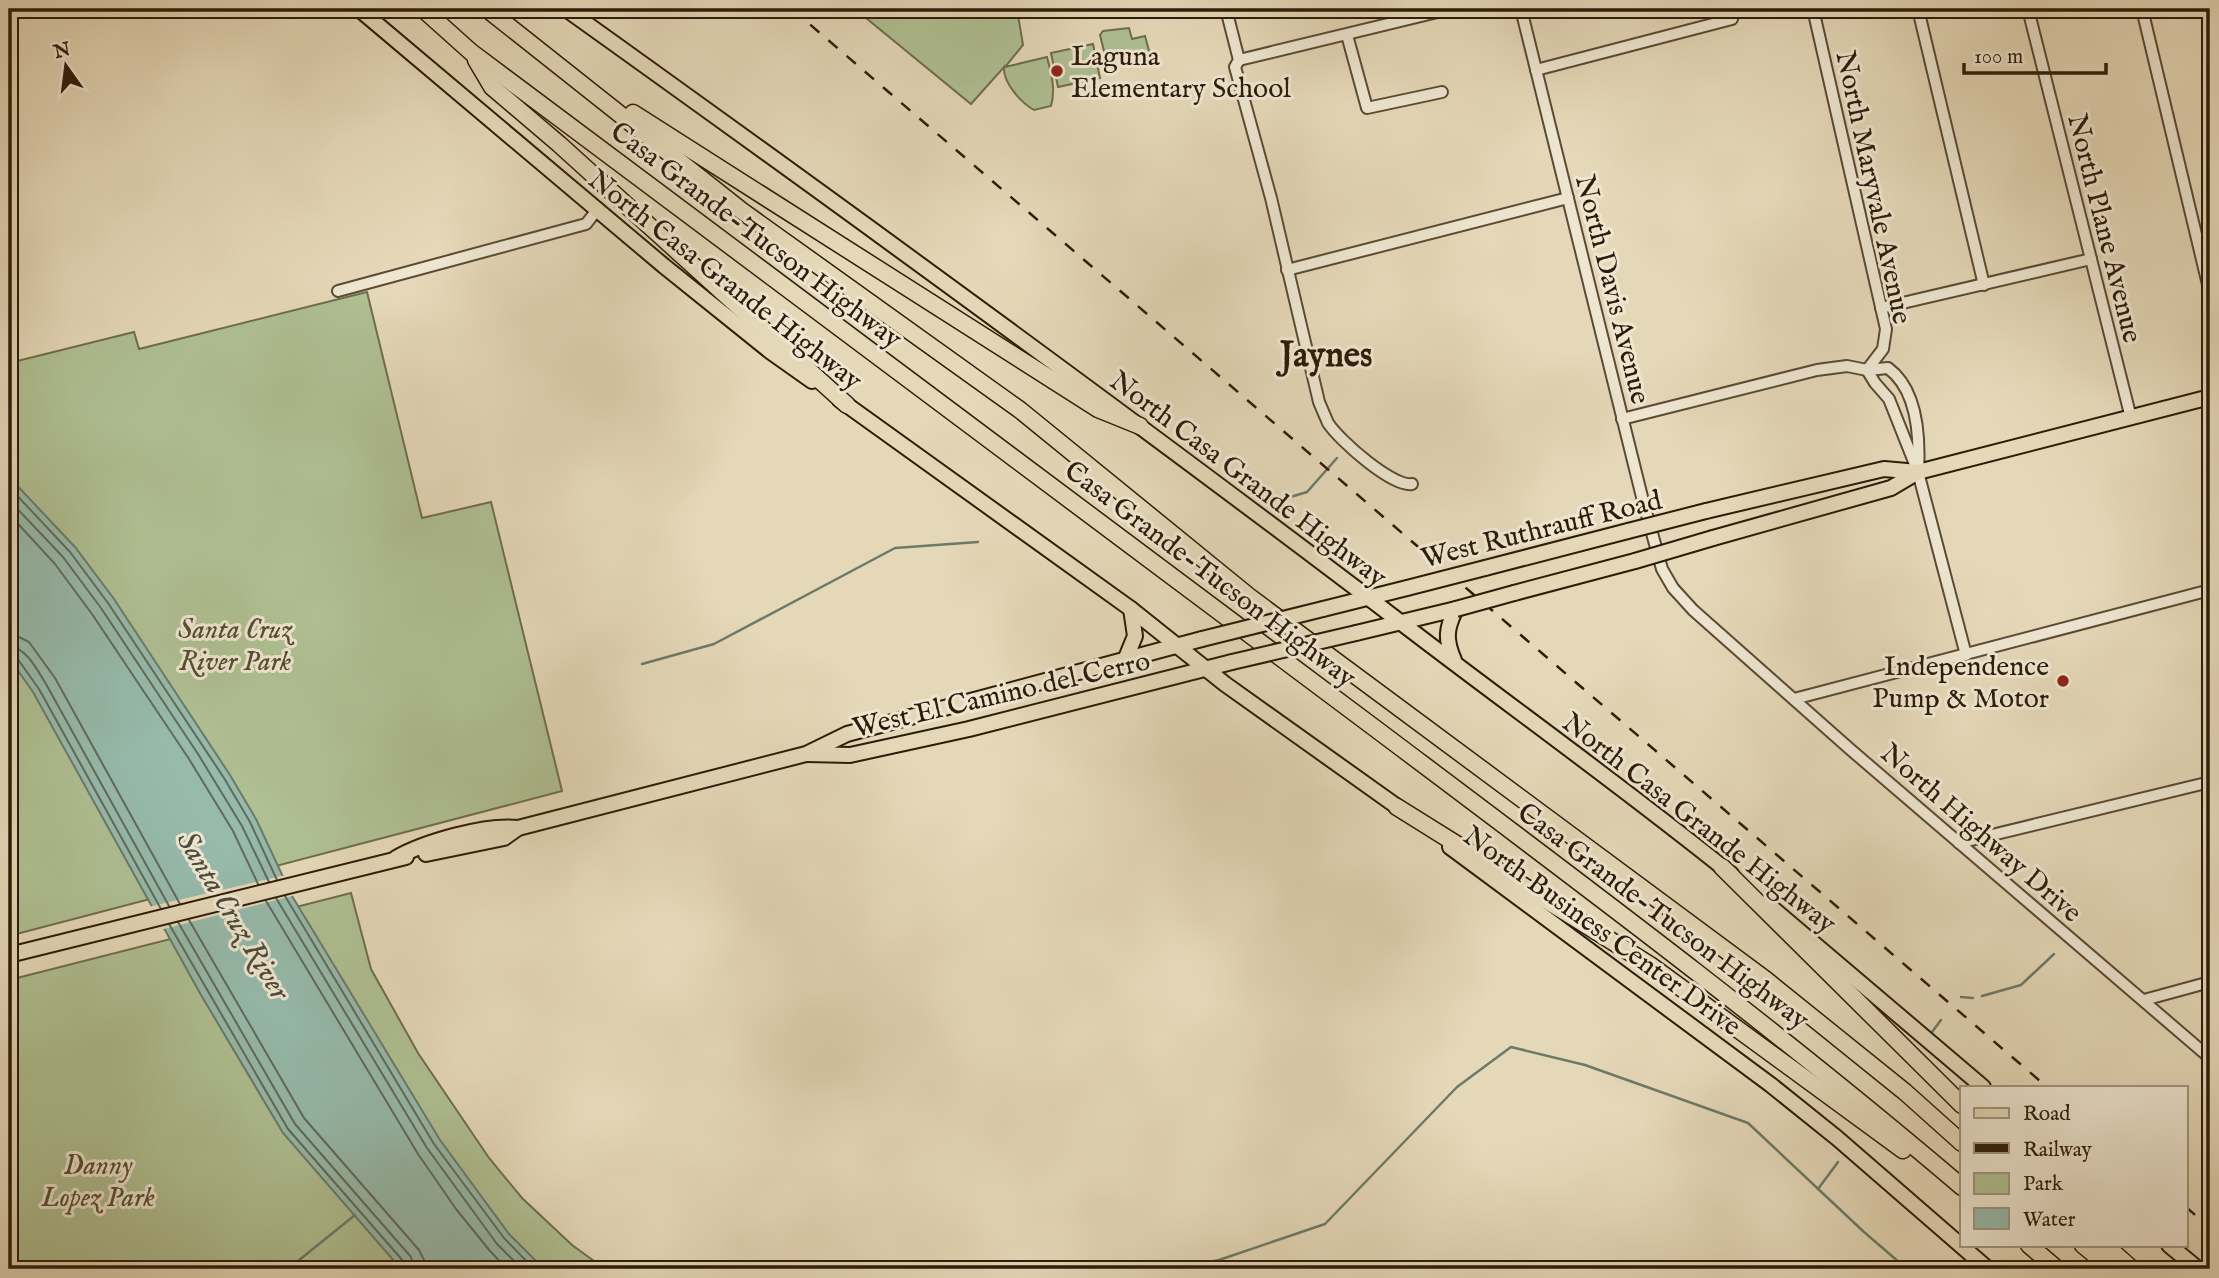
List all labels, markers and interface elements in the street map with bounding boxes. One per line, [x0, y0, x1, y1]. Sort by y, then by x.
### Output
north arrow [32, 32, 102, 102]
scale bar [1964, 32, 2105, 76]
text: N [51, 38, 74, 65]
place label: Laguna Elementary School [1071, 40, 1291, 107]
text: 100 m [1974, 44, 2023, 71]
street label: North Maryvale Avenue [1826, 48, 1919, 327]
marker: Laguna Elementary School [1049, 63, 1065, 79]
street label: North Plane Avenue [2058, 110, 2149, 347]
street label: Casa Grande-Tucson Highway [603, 115, 908, 357]
street label: North Casa Grande Highway [580, 163, 869, 399]
street label: North Davis Avenue [1566, 171, 1657, 408]
district label: Jaynes [1276, 334, 1372, 379]
street label: North Casa Grande Highway [1102, 364, 1393, 596]
street label: Casa Grande-Tucson Highway [1057, 454, 1362, 696]
street label: West Ruthrauff Road [1418, 484, 1666, 577]
park label: Santa Cruz River Park [178, 613, 295, 680]
street label: West El Camino del Cerro [849, 644, 1154, 747]
place label: Independence Pump & Motor [1872, 650, 2049, 717]
marker: Independence Pump & Motor [2055, 673, 2071, 689]
street label: North Casa Grande Highway [1554, 706, 1843, 942]
street label: North Highway Drive [1872, 737, 2088, 931]
street label: Casa Grande-Tucson Highway [1510, 796, 1815, 1038]
street label: North Business Center Drive [1456, 819, 1747, 1045]
water label: Santa Cruz River [167, 824, 299, 1009]
legend [1960, 1086, 2188, 1246]
text: Road [2023, 1101, 2071, 1128]
text: Railway [2023, 1137, 2093, 1164]
park label: Danny Lopez Park [40, 1149, 155, 1216]
text: Park [2023, 1171, 2064, 1198]
text: Water [2023, 1207, 2076, 1234]

